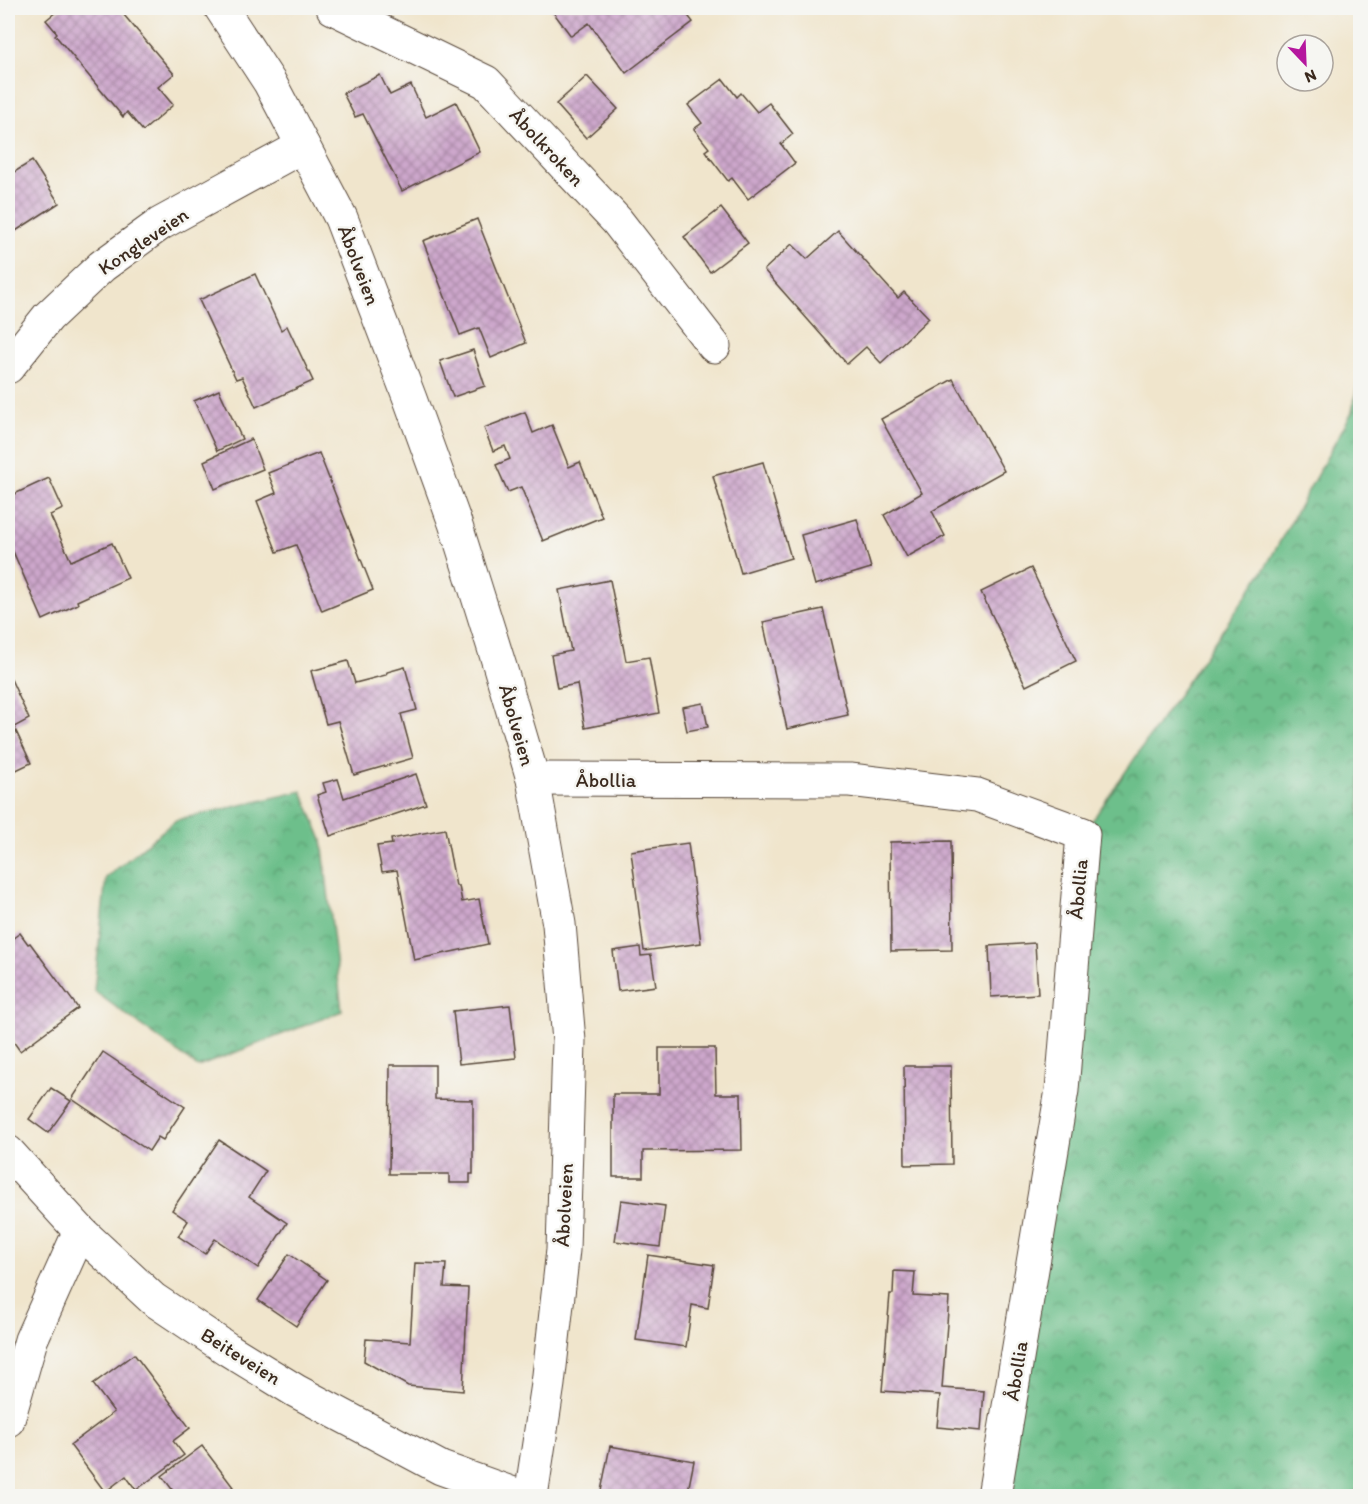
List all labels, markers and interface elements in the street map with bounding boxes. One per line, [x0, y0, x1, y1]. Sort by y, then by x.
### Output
north arrow [1275, 33, 1335, 93]
text: N [1302, 65, 1319, 87]
street label: Åbolkroken [505, 103, 589, 191]
street label: Kongleveien [93, 202, 193, 280]
street label: Åbolveien [333, 222, 385, 308]
street label: Åbolveien [494, 681, 540, 769]
street label: Åbollia [576, 768, 637, 792]
street label: Åbollia [1063, 857, 1093, 920]
street label: Åbolveien [550, 1163, 578, 1247]
street label: Beiteveien [197, 1322, 285, 1390]
street label: Åbollia [999, 1339, 1033, 1403]

